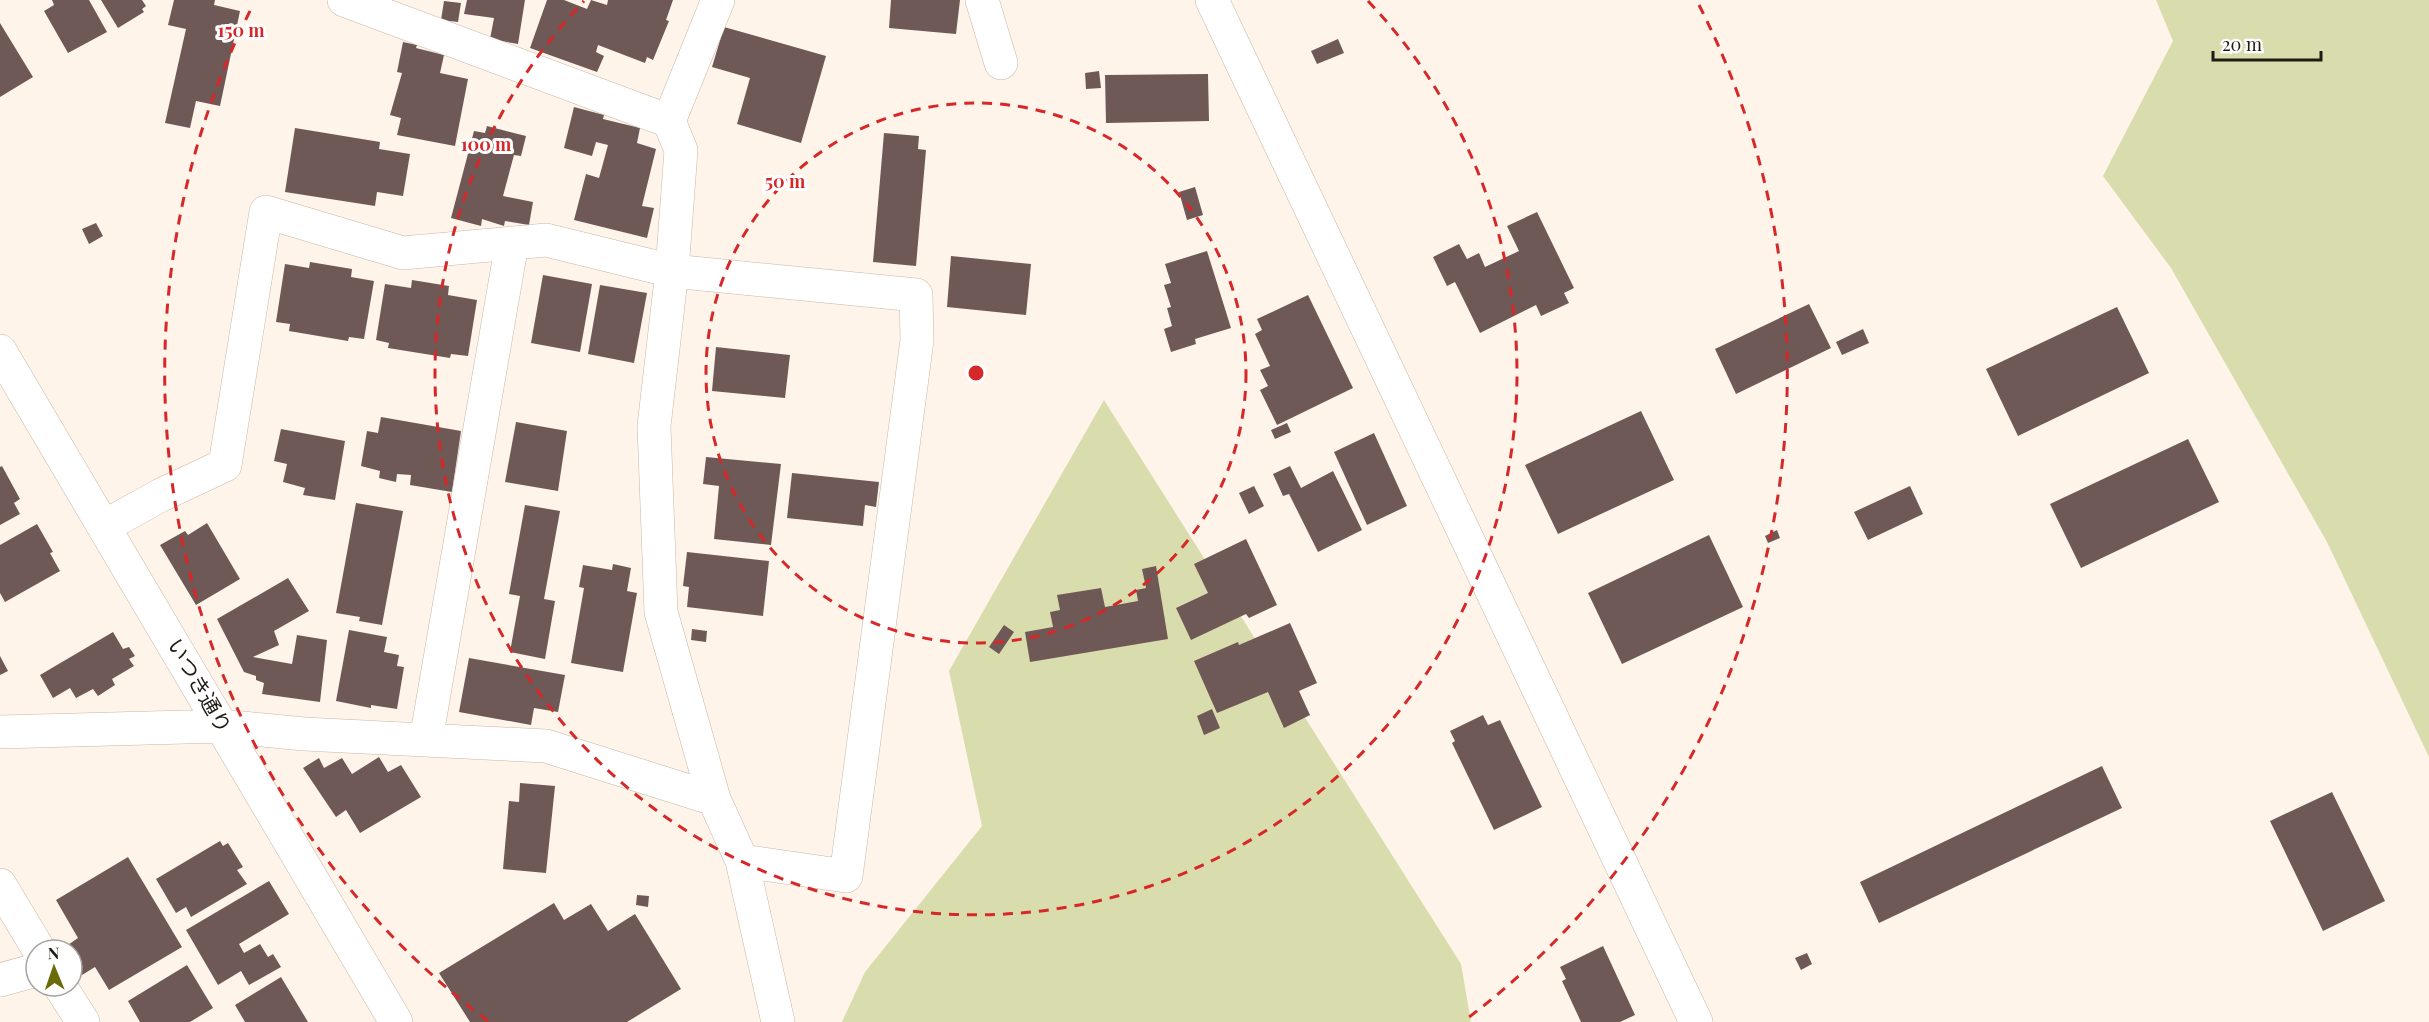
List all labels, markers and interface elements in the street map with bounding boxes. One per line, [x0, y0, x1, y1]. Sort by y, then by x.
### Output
text: 150 m [217, 18, 265, 42]
scale bar [2213, 24, 2321, 62]
text: 20 m [2222, 32, 2262, 56]
text: 100 m [461, 132, 512, 156]
text: 50 m [765, 169, 806, 193]
centre of rings [966, 363, 986, 383]
street label: いつき通り [162, 633, 239, 737]
north arrow [24, 938, 84, 998]
text: N [47, 942, 60, 963]

